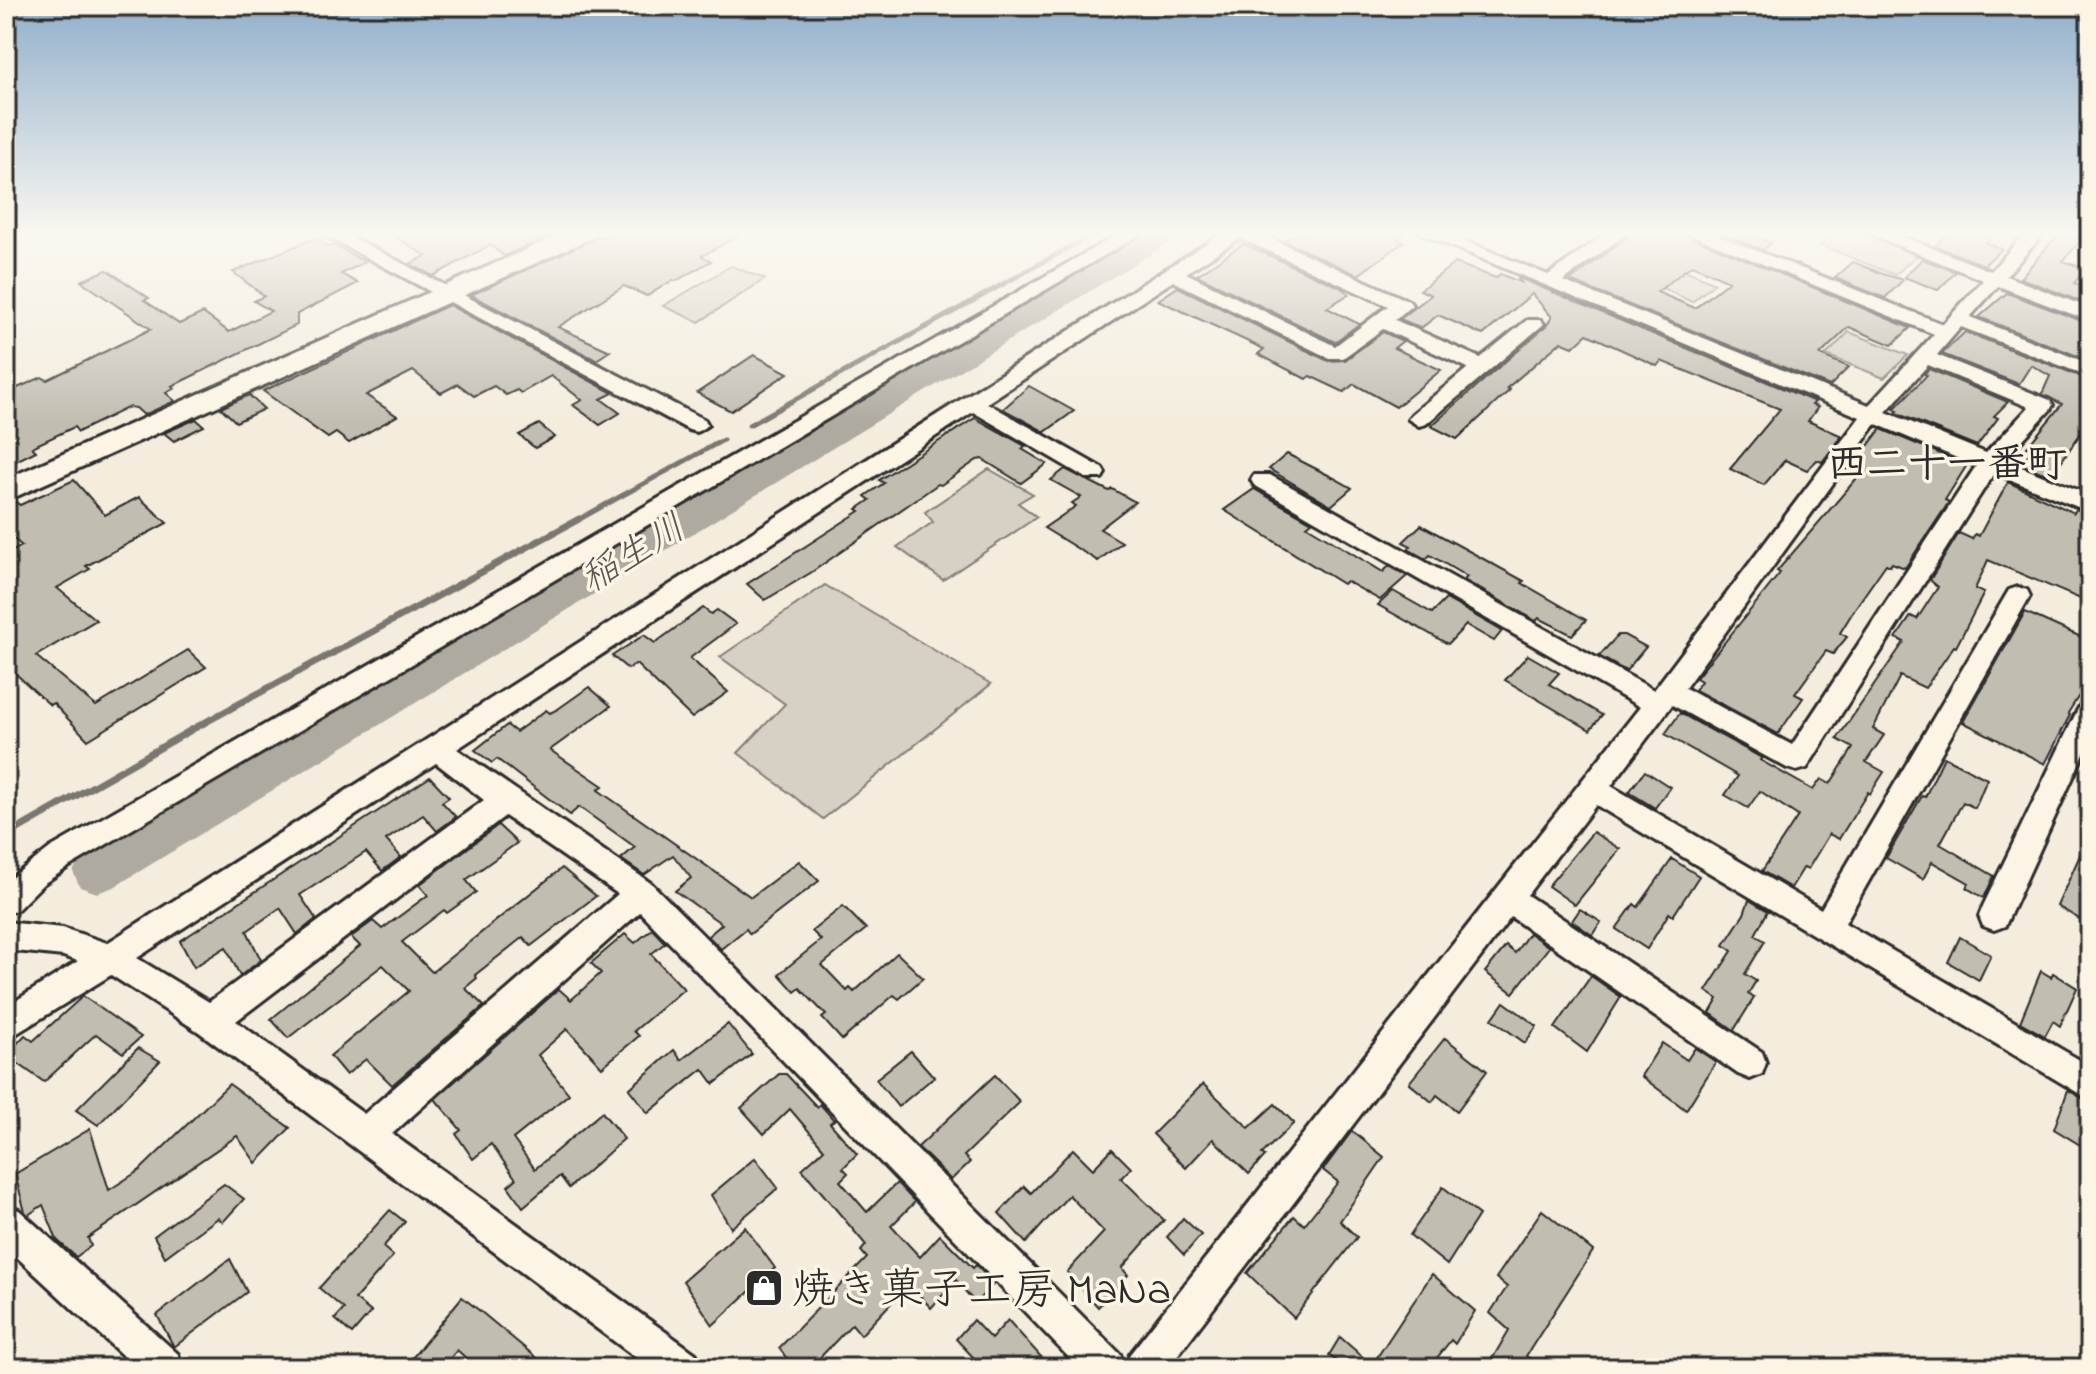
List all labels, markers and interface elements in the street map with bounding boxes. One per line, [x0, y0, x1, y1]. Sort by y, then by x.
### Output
district label: 西二十一番町 [1827, 437, 2067, 496]
water label: 稲生川 [571, 502, 697, 609]
place label: 焼き菓子工房 MaNa [792, 1260, 1171, 1324]
shop icon: 焼き菓子工房 MaNa [743, 1267, 785, 1309]

